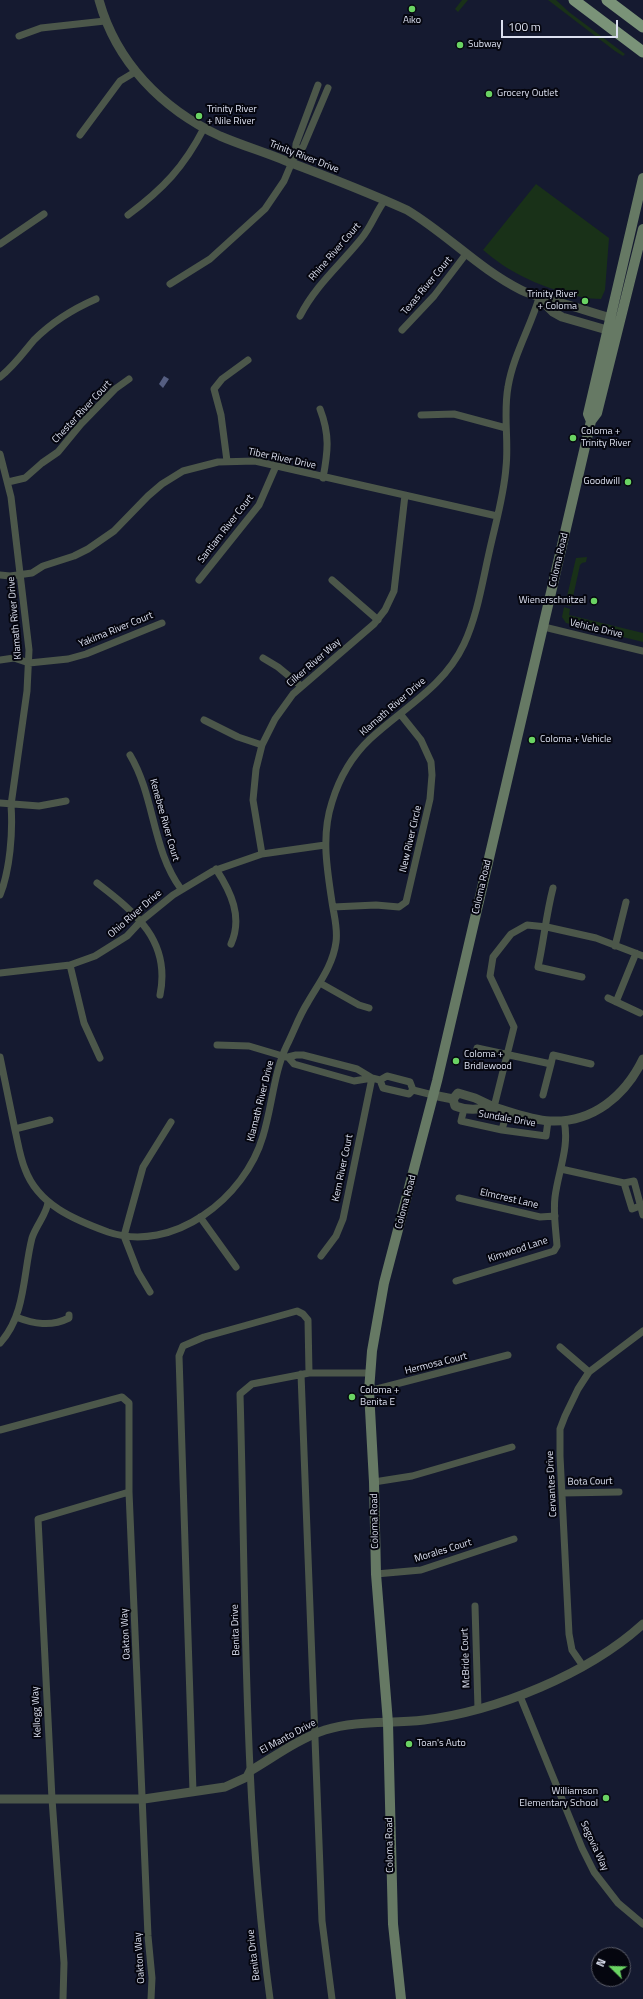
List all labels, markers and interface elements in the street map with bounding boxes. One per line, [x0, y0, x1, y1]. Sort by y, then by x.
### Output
marker: Aiko [407, 4, 417, 14]
scale bar [503, 12, 620, 38]
place label: Aiko [403, 15, 421, 27]
text: 100 m [508, 17, 541, 36]
place label: Subway [468, 39, 501, 51]
marker: Subway [455, 40, 465, 50]
place label: Grocery Outlet [497, 88, 558, 100]
marker: Grocery Outlet [484, 89, 494, 99]
place label: Trinity River + Nile River [207, 104, 257, 128]
marker: Trinity River + Nile River [194, 111, 204, 121]
street label: Trinity River Drive [267, 138, 341, 176]
street label: Rhine River Court [307, 221, 363, 283]
street label: Texas River Court [399, 254, 455, 318]
place label: Trinity River + Coloma [527, 289, 577, 312]
marker: Trinity River + Coloma [580, 296, 590, 306]
street label: Chester River Court [50, 378, 114, 446]
place label: Coloma + Trinity River [581, 426, 631, 450]
marker: Coloma + Trinity River [568, 433, 578, 443]
street label: Tiber River Drive [247, 446, 317, 472]
place label: Goodwill [584, 476, 620, 488]
marker: Goodwill [623, 477, 633, 487]
street label: Santiam River Court [196, 492, 256, 566]
street label: Coloma Road [547, 532, 571, 588]
street label: Klamath River Drive [5, 576, 25, 660]
place label: Wienerschnitzel [519, 595, 586, 607]
marker: Wienerschnitzel [589, 596, 599, 606]
street label: Yakima River Court [77, 610, 155, 650]
street label: Vehicle Drive [568, 617, 624, 641]
street label: Cilker River Way [285, 636, 343, 690]
street label: Klamath River Drive [358, 675, 428, 739]
place label: Coloma + Vehicle [540, 734, 611, 746]
marker: Coloma + Vehicle [527, 735, 537, 745]
street label: Kenebee River Court [146, 777, 182, 863]
street label: New River Circle [398, 805, 424, 873]
street label: Coloma Road [470, 859, 494, 915]
street label: Ohio River Drive [106, 887, 164, 941]
place label: Coloma + Bridlewood [464, 1049, 512, 1072]
marker: Coloma + Bridlewood [451, 1056, 461, 1066]
street label: Klamath River Drive [245, 1059, 277, 1143]
street label: Sundale Drive [477, 1108, 537, 1130]
street label: Kern River Court [330, 1133, 356, 1203]
street label: Coloma Road [393, 1174, 419, 1230]
street label: Elmcrest Lane [479, 1186, 539, 1212]
street label: Kimwood Lane [487, 1235, 549, 1265]
street label: Hermosa Court [404, 1350, 468, 1378]
place label: Coloma + Benita E [360, 1385, 399, 1408]
marker: Coloma + Benita E [347, 1392, 357, 1402]
street label: Cervantes Drive [544, 1451, 560, 1517]
street label: Bota Court [567, 1476, 613, 1488]
street label: Coloma Road [369, 1493, 381, 1549]
street label: Morales Court [413, 1537, 473, 1565]
street label: Benita Drive [229, 1604, 243, 1656]
street label: Oakton Way [119, 1608, 133, 1660]
street label: McBride Court [459, 1628, 473, 1688]
street label: Kellogg Way [30, 1686, 44, 1738]
street label: El Manto Drive [258, 1717, 318, 1757]
place label: Toan's Auto [417, 1738, 466, 1750]
marker: Toan's Auto [404, 1739, 414, 1749]
place label: Williamson Elementary School [519, 1786, 598, 1810]
marker: Williamson Elementary School [601, 1793, 611, 1803]
street label: Coloma Road [384, 1817, 396, 1873]
street label: Segovia Way [577, 1819, 611, 1873]
street label: Benita Drive [245, 1929, 263, 1981]
street label: Oakton Way [132, 1932, 148, 1984]
north arrow [591, 1947, 631, 1987]
text: N [592, 1956, 610, 1969]

